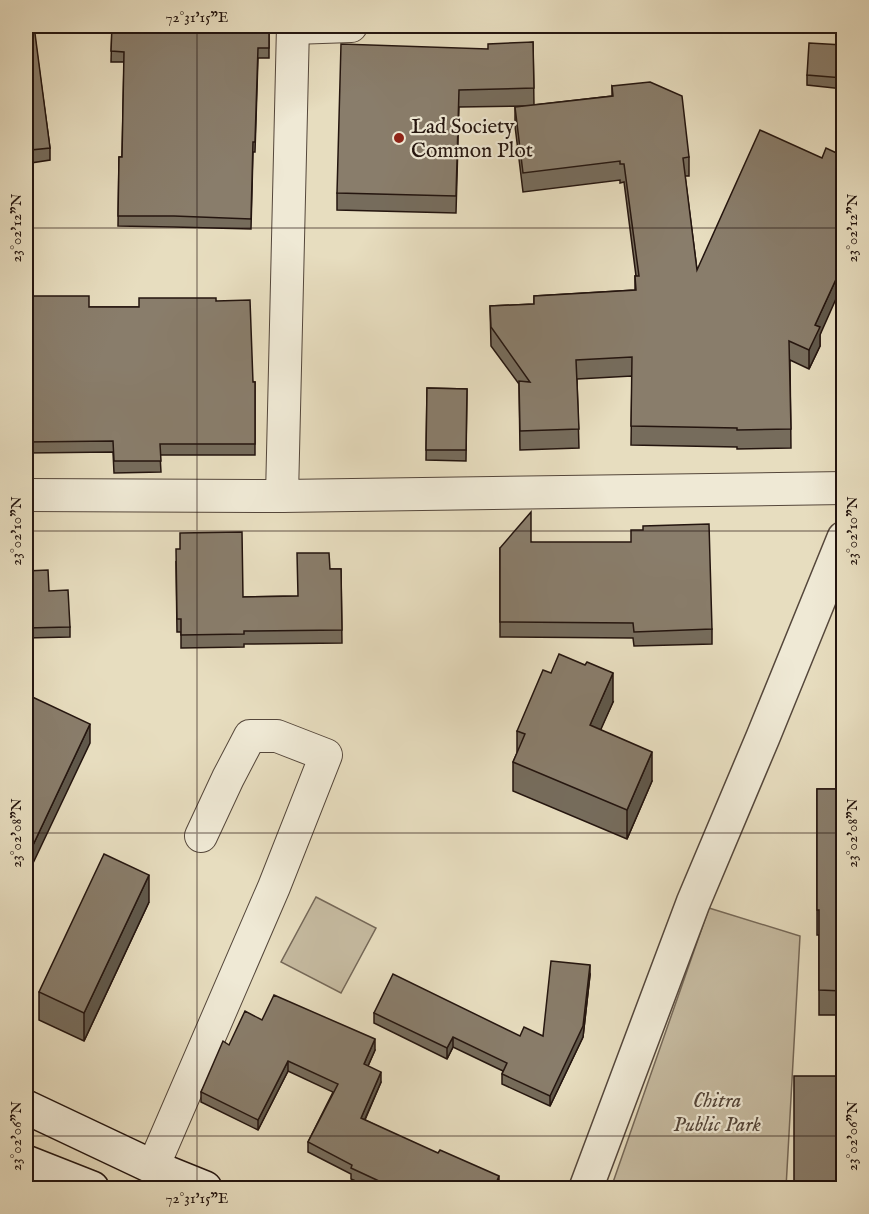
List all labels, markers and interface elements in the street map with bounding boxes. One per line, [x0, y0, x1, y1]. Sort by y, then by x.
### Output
text: 72°31'15"E [165, 8, 229, 27]
place label: Lad Society Common Plot [411, 114, 533, 165]
marker: Lad Society Common Plot [392, 131, 406, 145]
text: 23°02'12"N [7, 193, 26, 263]
text: 23°02'12"N [843, 193, 862, 263]
text: 23°02'10"N [7, 496, 26, 566]
text: 23°02'10"N [843, 496, 862, 566]
text: 23°02'08"N [7, 798, 26, 868]
text: 23°02'08"N [843, 798, 862, 868]
park label: Chitra Public Park [673, 1088, 761, 1139]
text: 23°02'06"N [7, 1101, 26, 1171]
text: 23°02'06"N [843, 1101, 862, 1171]
text: 72°31'15"E [165, 1189, 229, 1208]

